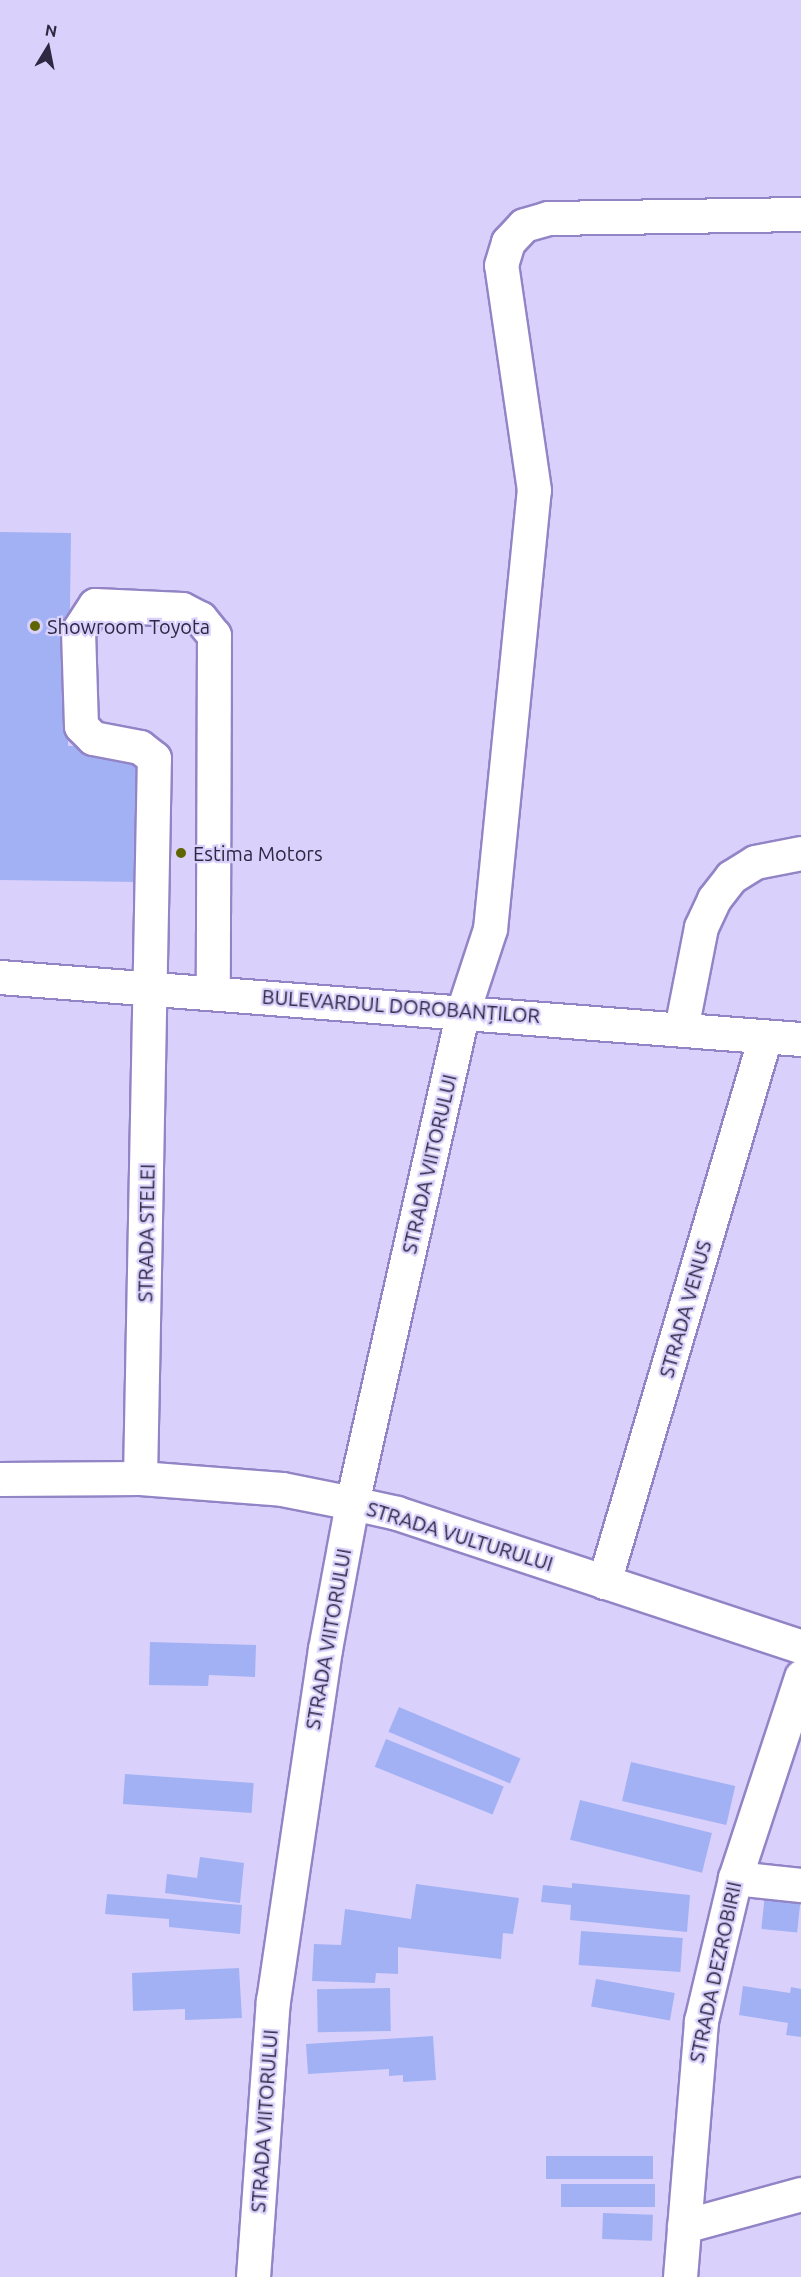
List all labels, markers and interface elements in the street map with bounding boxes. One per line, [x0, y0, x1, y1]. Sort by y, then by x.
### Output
north arrow [18, 18, 78, 78]
text: N [44, 20, 59, 40]
place label: Showroom Toyota [47, 614, 210, 638]
marker: Showroom Toyota [28, 619, 42, 633]
place label: Estima Motors [193, 841, 323, 865]
marker: Estima Motors [174, 846, 188, 860]
street label: BULEVARDUL DOROBANȚILOR [261, 984, 541, 1028]
street label: STRADA VIITORULUI [397, 1072, 461, 1256]
street label: STRADA STELEI [133, 1164, 159, 1302]
street label: STRADA VENUS [654, 1238, 716, 1380]
street label: STRADA VULTURULUI [364, 1496, 556, 1576]
street label: STRADA VIITORULUI [300, 1547, 356, 1731]
street label: STRADA DEZROBIRII [684, 1879, 746, 2065]
street label: STRADA VIITORULUI [246, 2029, 282, 2213]

